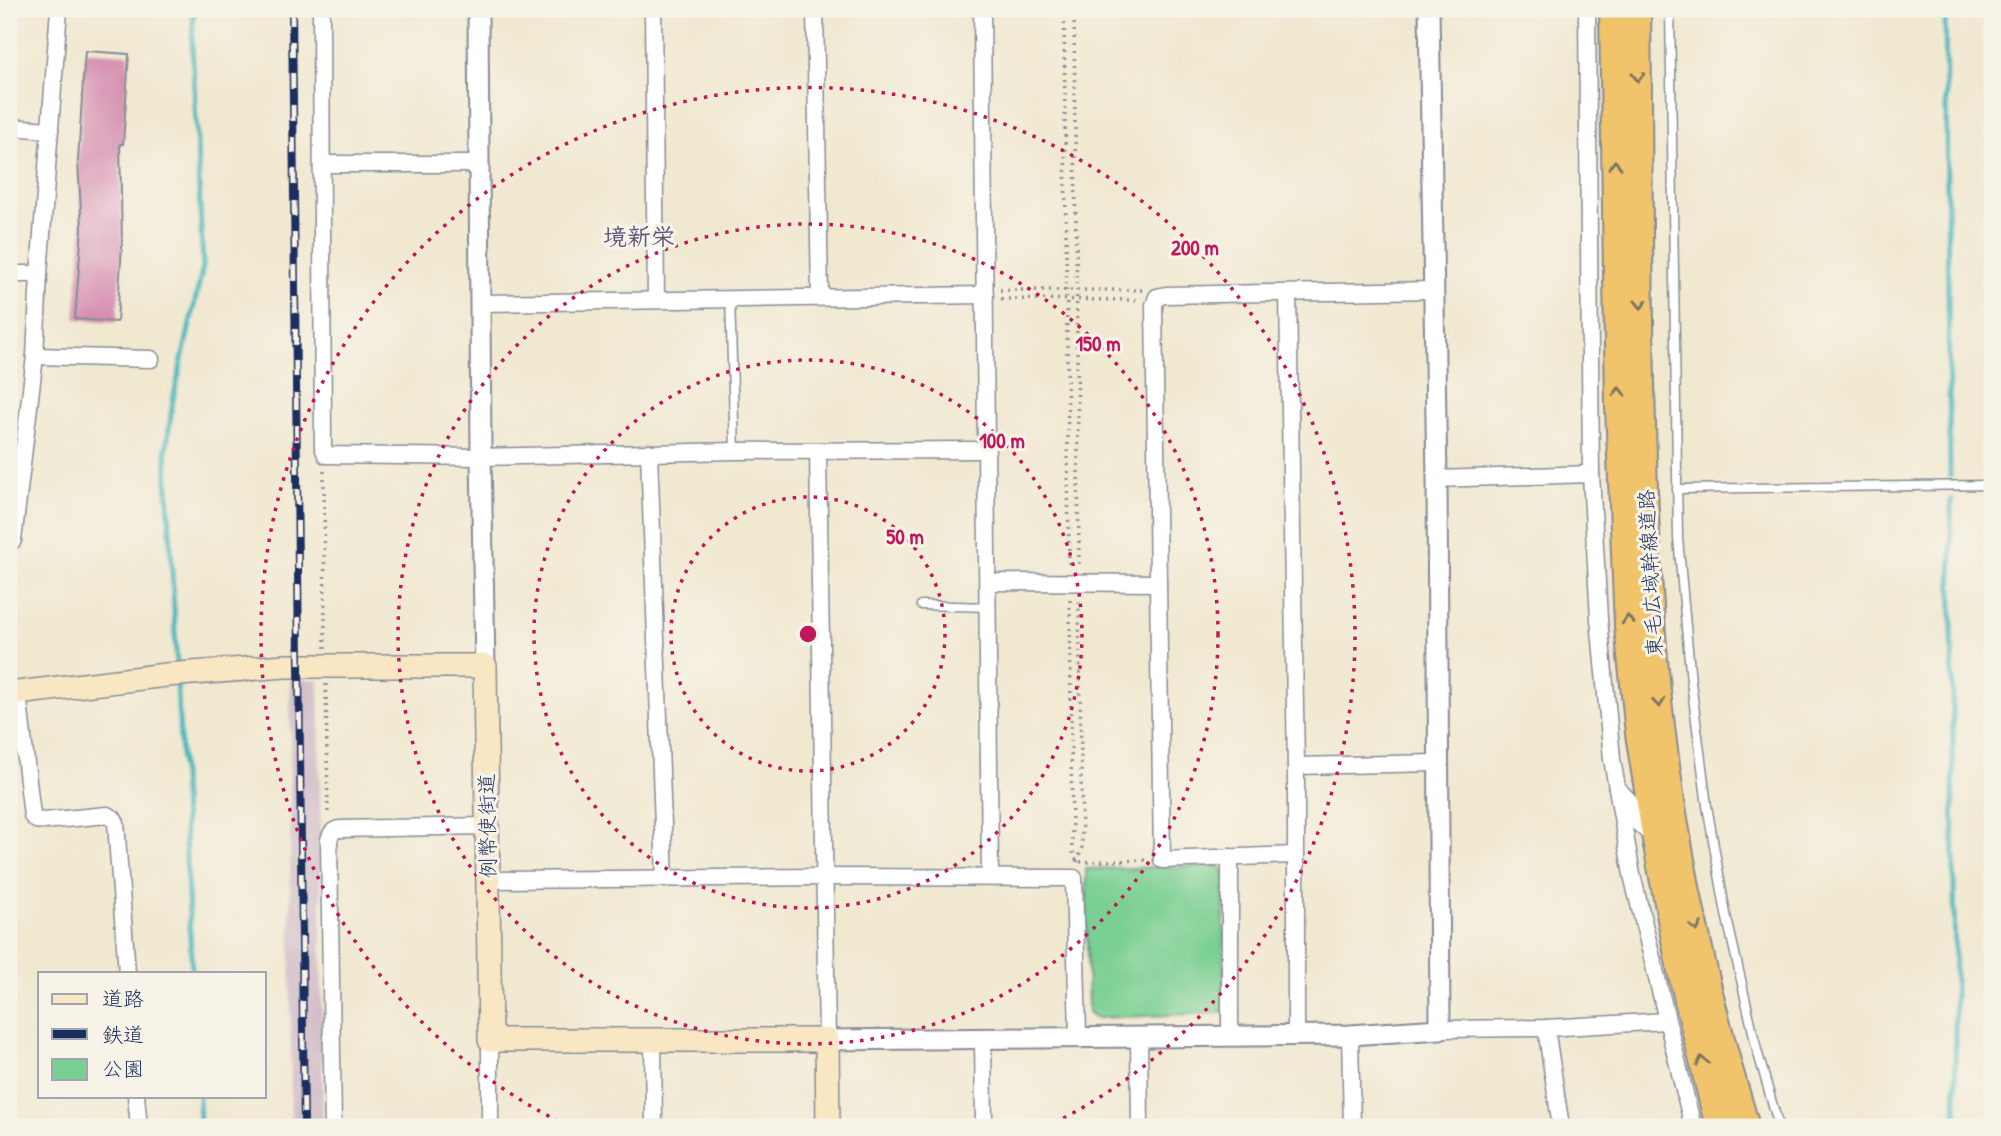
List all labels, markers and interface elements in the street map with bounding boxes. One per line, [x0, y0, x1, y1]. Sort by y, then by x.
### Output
one-way arrow [1630, 72, 1646, 83]
one-way arrow [1608, 159, 1623, 170]
district label: 境新栄 [603, 220, 675, 252]
text: 200 m [1171, 233, 1219, 262]
one-way arrow [1634, 299, 1649, 310]
text: 150 m [1075, 329, 1121, 358]
one-way arrow [1611, 387, 1627, 397]
text: 100 m [979, 426, 1025, 455]
street label: 東毛広域幹線道路 [1631, 488, 1669, 658]
text: 50 m [886, 522, 924, 551]
one-way arrow [1621, 614, 1636, 625]
centre of rings [796, 622, 820, 646]
one-way arrow [1652, 697, 1667, 709]
street label: 例幣使街道 [472, 773, 502, 879]
one-way arrow [1687, 921, 1702, 933]
legend [38, 972, 266, 1098]
text: 道路 [102, 984, 144, 1013]
text: 鉄道 [102, 1020, 144, 1049]
text: 公園 [102, 1054, 144, 1083]
one-way arrow [1695, 1055, 1710, 1067]

